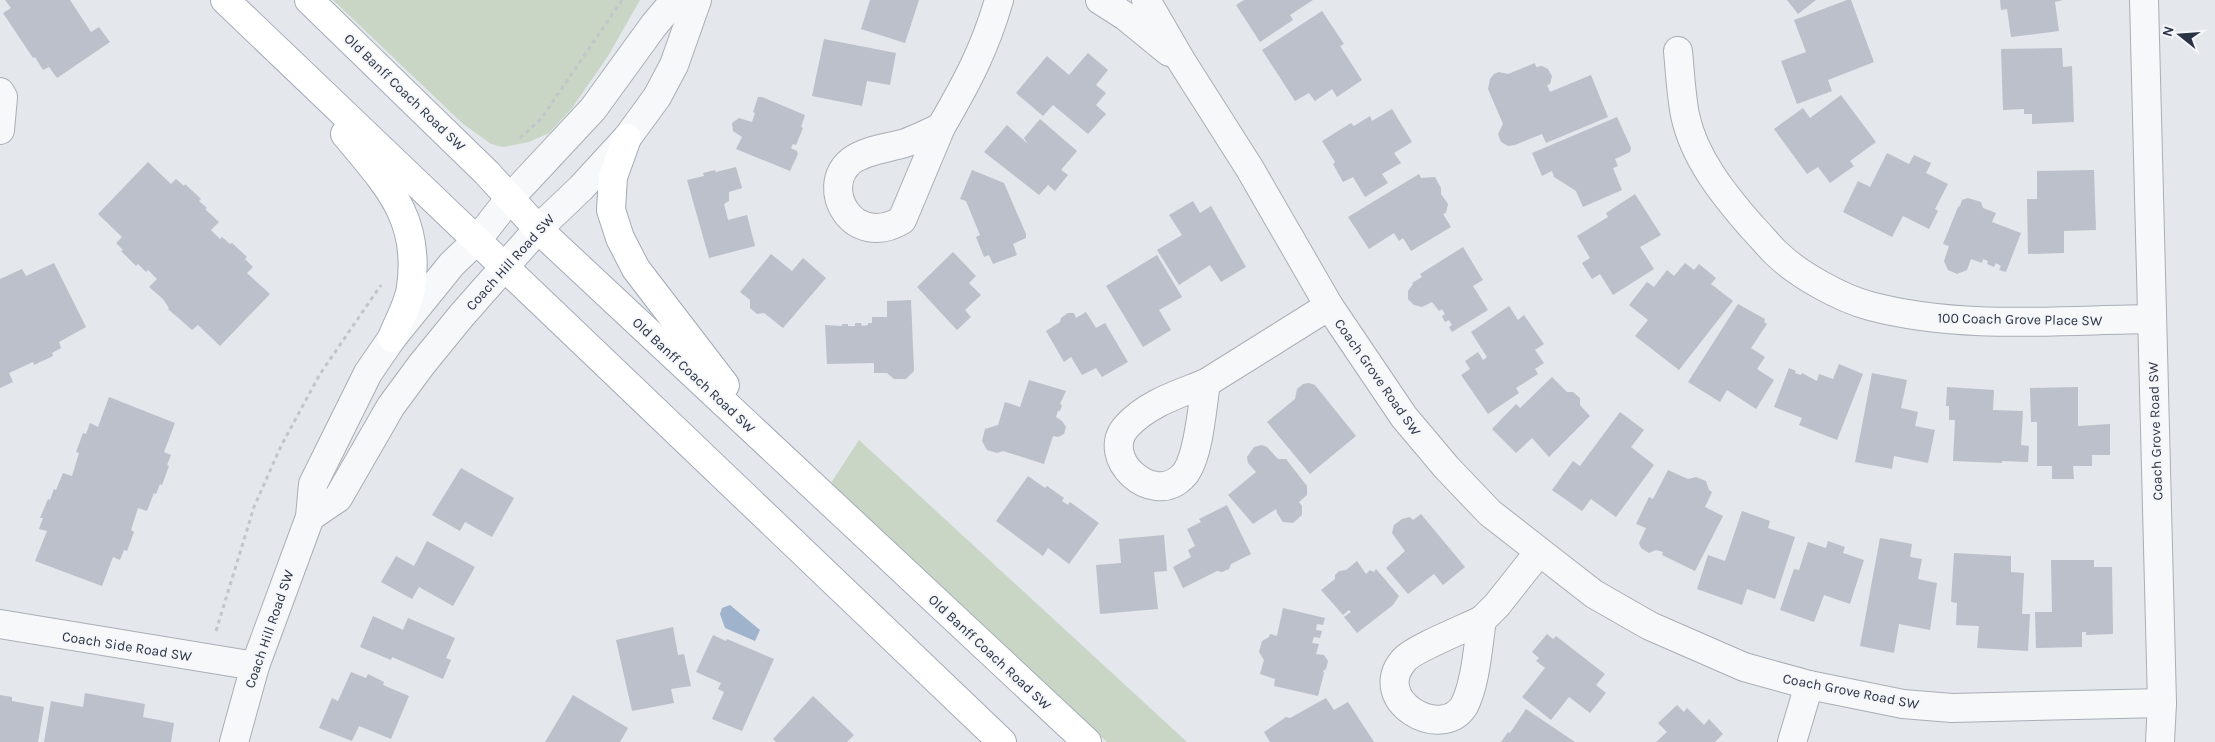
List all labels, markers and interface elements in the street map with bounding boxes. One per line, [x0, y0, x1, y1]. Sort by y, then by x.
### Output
north arrow [2155, 10, 2205, 60]
text: N [2158, 24, 2178, 39]
street label: Old Banff Coach Road SW [341, 30, 469, 155]
street label: Coach Hill Road SW [463, 210, 559, 314]
street label: 100 Coach Grove Place SW [1937, 310, 2103, 329]
street label: Old Banff Coach Road SW [629, 314, 759, 437]
street label: Coach Grove Road SW [1331, 316, 1425, 439]
street label: Coach Grove Road SW [2145, 361, 2166, 501]
street label: Coach Hill Road SW [241, 567, 298, 691]
street label: Old Banff Coach Road SW [925, 591, 1055, 714]
street label: Coach Side Road SW [61, 628, 193, 665]
street label: Coach Grove Road SW [1781, 670, 1921, 713]

